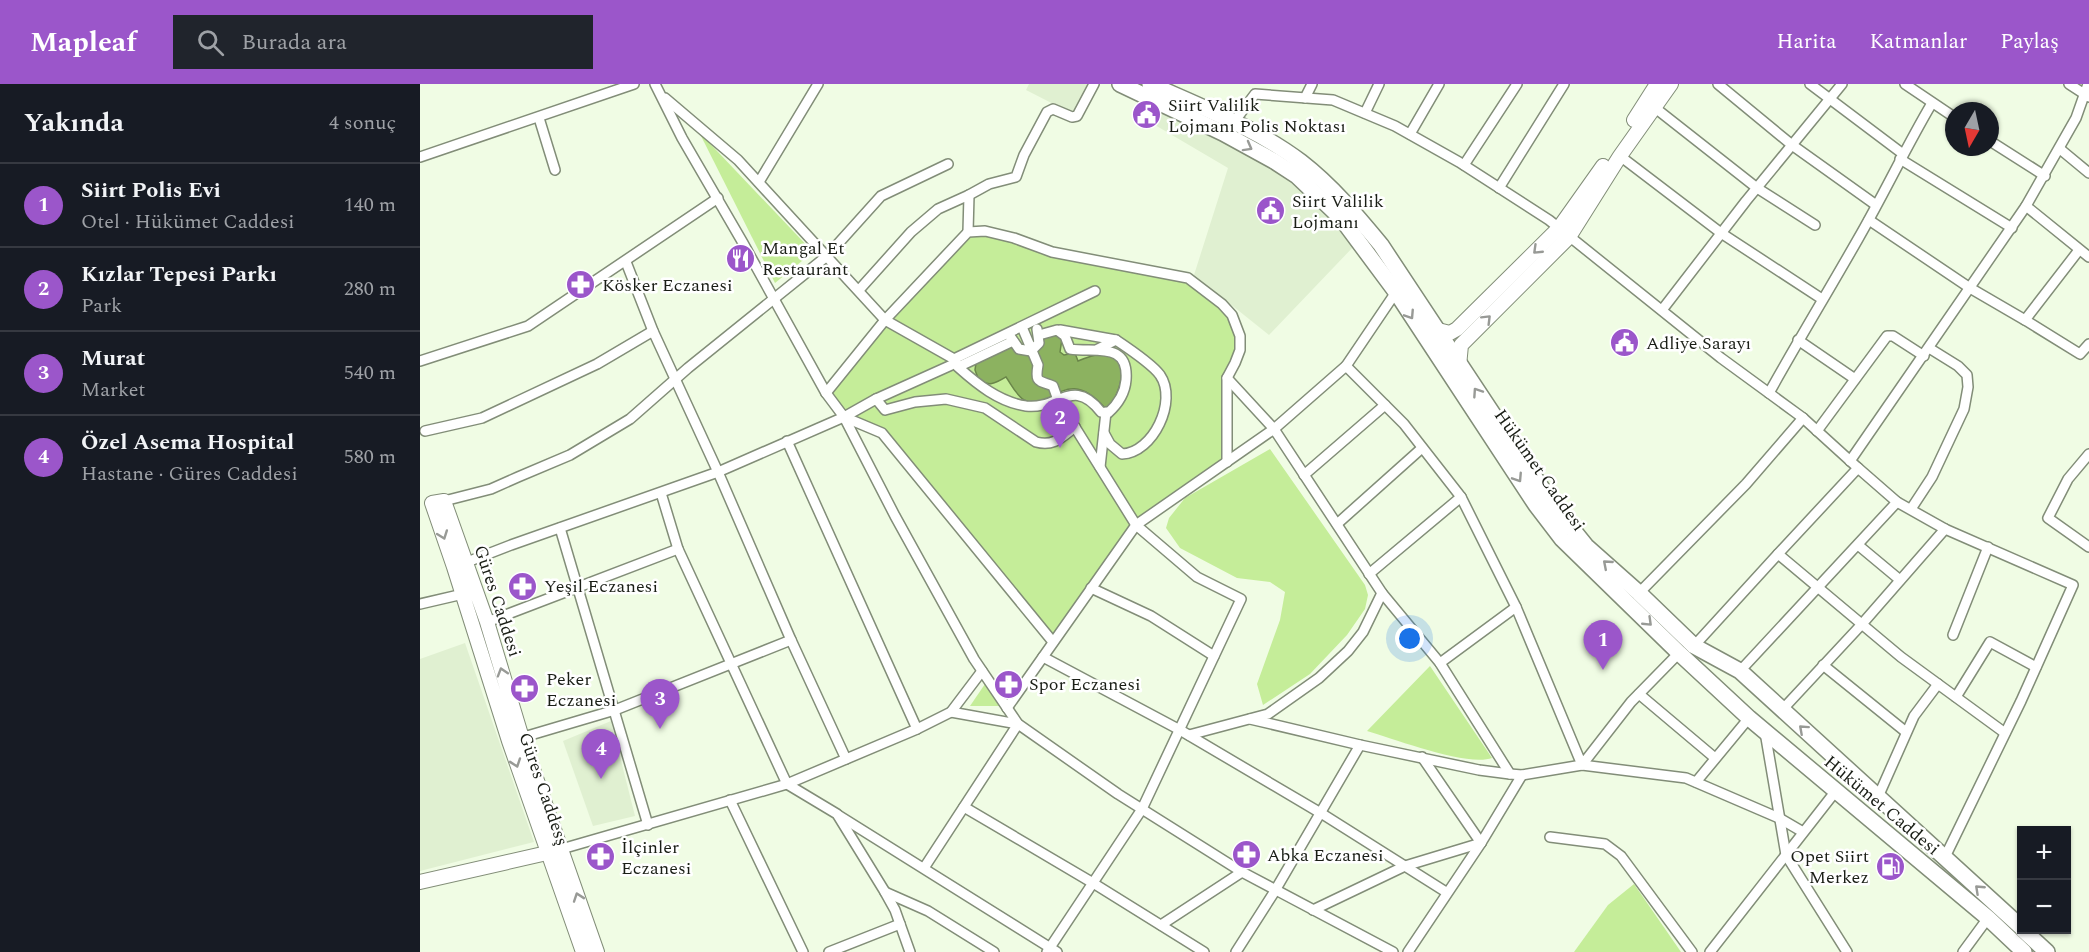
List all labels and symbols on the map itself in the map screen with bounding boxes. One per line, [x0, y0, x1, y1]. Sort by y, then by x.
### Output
place label: Siirt Valilik Lojmanı Polis Noktası [1168, 92, 1346, 140]
public building icon: Siirt Valilik Lojmanı Polis Noktası [1131, 99, 1163, 131]
north arrow [1945, 102, 1999, 156]
one-way arrow [1242, 140, 1252, 151]
place label: Siirt Valilik Lojmanı [1292, 188, 1384, 236]
public building icon: Siirt Valilik Lojmanı [1255, 195, 1287, 227]
place label: Mangal Et Restaurant [762, 235, 848, 283]
restaurant icon: Mangal Et Restaurant [725, 242, 757, 274]
one-way arrow [1533, 242, 1544, 253]
pharmacy icon: Kösker Eczanesi [565, 269, 597, 301]
place label: Kösker Eczanesi [602, 272, 733, 299]
one-way arrow [1403, 309, 1415, 319]
one-way arrow [1479, 315, 1490, 326]
public building icon: Adliye Sarayı [1609, 327, 1641, 359]
place label: Adliye Sarayı [1646, 330, 1751, 357]
one-way arrow [1473, 388, 1484, 399]
pin: 2 [1040, 398, 1080, 448]
street label: Hükümet Caddesi [1487, 404, 1592, 537]
one-way arrow [1511, 471, 1522, 482]
one-way arrow [435, 529, 448, 540]
street label: Güres Caddesi [467, 542, 528, 661]
one-way arrow [1603, 560, 1614, 571]
pharmacy icon: Yeşil Eczanesi [507, 570, 539, 602]
place label: Yeşil Eczanesi [544, 573, 658, 600]
one-way arrow [1640, 615, 1651, 626]
pin: 1 [1584, 620, 1622, 670]
your location [1395, 624, 1424, 653]
place label: Peker Eczanesi [546, 666, 616, 714]
one-way arrow [497, 667, 509, 678]
pharmacy icon: Spor Eczanesi [992, 668, 1024, 700]
place label: Spor Eczanesi [1029, 671, 1141, 698]
pharmacy icon: Peker Eczanesi [509, 673, 541, 705]
pin: 3 [640, 680, 680, 729]
one-way arrow [1800, 725, 1810, 736]
street label: Güres Caddesş [512, 729, 576, 849]
pin: 4 [582, 730, 621, 779]
street label: Hükümet Caddesi [1818, 749, 1945, 862]
one-way arrow [508, 757, 521, 768]
place label: İlçinler Eczanesi [621, 834, 691, 882]
pharmacy icon: Abka Eczanesi [1230, 839, 1262, 871]
pharmacy icon: İlçinler Eczanesi [584, 841, 616, 873]
place label: Abka Eczanesi [1267, 842, 1384, 869]
place label: Opet Siirt Merkez [1790, 843, 1869, 891]
fuel station icon: Opet Siirt Merkez [1874, 850, 1906, 882]
one-way arrow [1975, 885, 1986, 896]
one-way arrow [572, 892, 585, 903]

